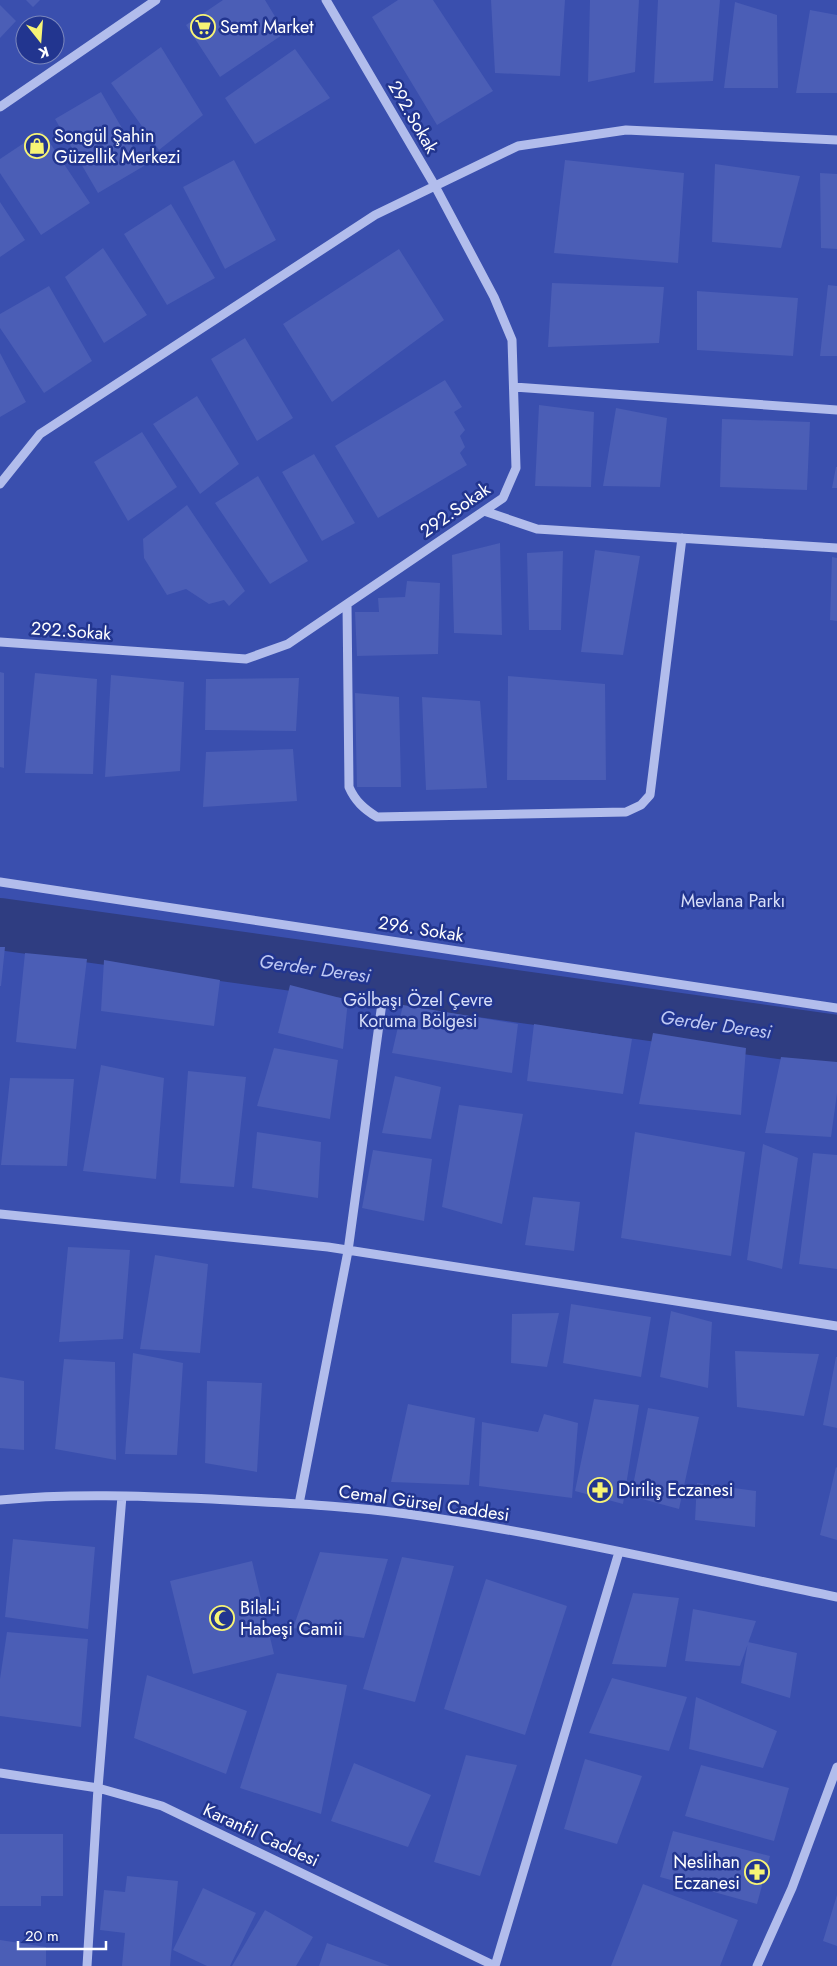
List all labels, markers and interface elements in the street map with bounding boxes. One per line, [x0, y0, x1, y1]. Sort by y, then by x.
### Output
supermarket icon: Semt Market [190, 14, 216, 40]
place label: Semt Market [220, 14, 314, 40]
north arrow [15, 15, 65, 65]
text: K [36, 41, 51, 63]
street label: 292.Sokak [382, 76, 444, 158]
place label: Songül Şahin Güzellik Merkezi [54, 123, 181, 170]
shop icon: Songül Şahin Güzellik Merkezi [24, 133, 50, 159]
street label: 292.Sokak [415, 476, 495, 544]
street label: 292.Sokak [30, 615, 112, 647]
park label: Mevlana Parkı [681, 888, 785, 914]
street label: 296. Sokak [377, 909, 466, 949]
water label: Gerder Deresi [258, 947, 373, 990]
park label: Gölbaşı Özel Çevre Koruma Bölgesi [343, 987, 493, 1034]
water label: Gerder Deresi [659, 1003, 774, 1046]
pharmacy icon: Diriliş Eczanesi [587, 1477, 613, 1503]
place label: Diriliş Eczanesi [618, 1477, 733, 1503]
street label: Cemal Gürsel Caddesi [337, 1478, 511, 1528]
place label: Bilal-i Habeşi Camii [240, 1595, 343, 1642]
mosque icon: Bilal-i Habeşi Camii [209, 1605, 235, 1631]
street label: Karanfil Caddesi [199, 1797, 323, 1873]
place label: Neslihan Eczanesi [673, 1849, 740, 1896]
pharmacy icon: Neslihan Eczanesi [744, 1859, 770, 1885]
scale bar [18, 1918, 105, 1950]
text: 20 m [25, 1925, 59, 1947]

